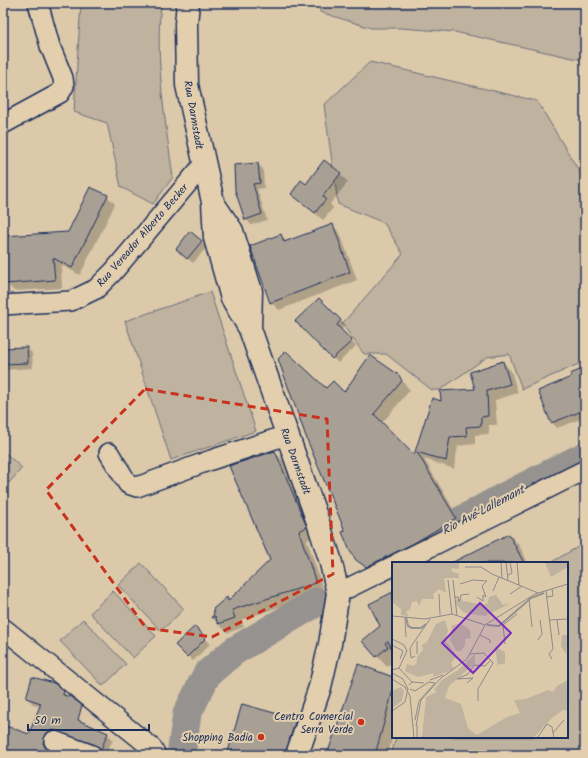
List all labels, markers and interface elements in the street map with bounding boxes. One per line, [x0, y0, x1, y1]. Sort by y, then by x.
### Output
street label: Rua Darmstadt [178, 79, 208, 152]
street label: Rua Vereador Alberto Becker [93, 179, 194, 292]
street label: Rua Darmstadt [275, 425, 316, 498]
water label: Rio Avé‐Lallemant [438, 479, 530, 540]
inset map [392, 562, 568, 738]
scale bar [28, 706, 149, 732]
place label: Centro Comercial Serra Verde [274, 708, 353, 739]
text: 50 m [34, 711, 61, 730]
marker: Centro Comercial Serra Verde [356, 717, 366, 727]
place label: Shopping Badia [182, 729, 253, 747]
marker: Shopping Badia [256, 732, 266, 742]

